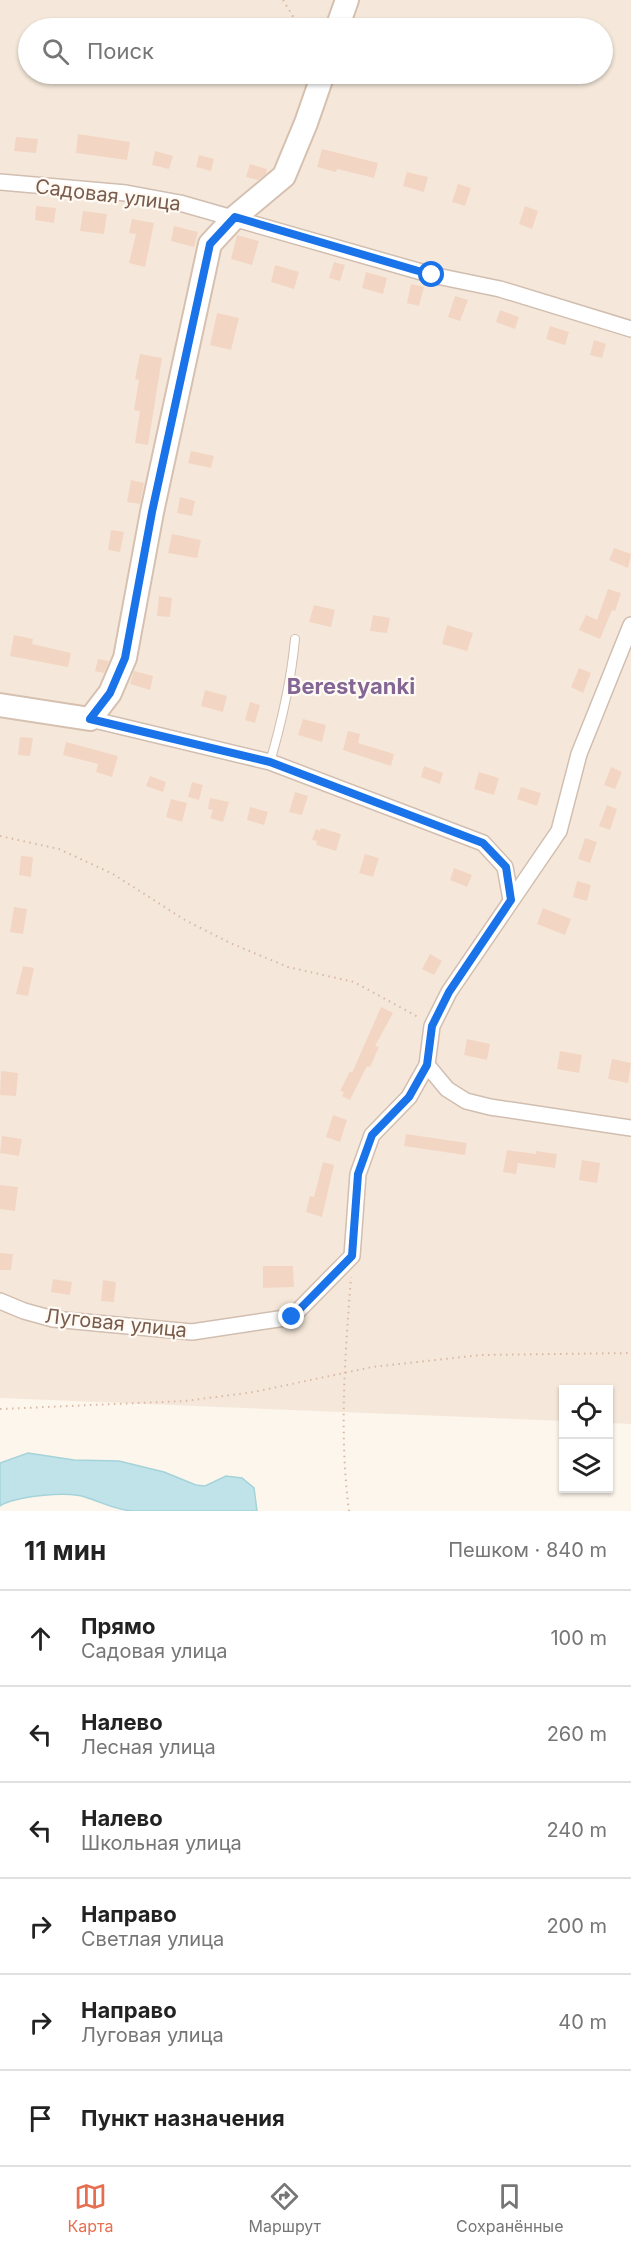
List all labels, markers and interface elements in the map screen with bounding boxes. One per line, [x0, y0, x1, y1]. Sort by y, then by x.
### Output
search box [18, 18, 613, 84]
icon: search [39, 35, 72, 68]
text: Поиск [87, 38, 154, 64]
street label: Садовая улица [34, 174, 182, 216]
route start [418, 261, 444, 287]
district label: Berestyanki [287, 673, 415, 699]
route end [278, 1303, 304, 1329]
street label: Луговая улица [44, 1304, 188, 1342]
map controls [559, 1385, 613, 1493]
button: locate [559, 1385, 613, 1439]
button: layers [559, 1439, 613, 1493]
text: 11 мин [24, 1535, 106, 1566]
text: Пешком · 840 m [448, 1538, 607, 1562]
text: Прямо [81, 1613, 155, 1639]
icon: ahead [24, 1622, 57, 1655]
text: 100 m [550, 1626, 607, 1650]
text: Садовая улица [81, 1639, 227, 1663]
text: Налево [81, 1709, 163, 1735]
icon: left [24, 1718, 57, 1751]
text: 260 m [547, 1722, 607, 1746]
text: Лесная улица [81, 1735, 216, 1759]
text: Налево [81, 1805, 163, 1831]
icon: left [24, 1814, 57, 1847]
text: 240 m [546, 1818, 607, 1842]
text: Школьная улица [81, 1831, 242, 1855]
text: Направо [81, 1901, 177, 1927]
icon: right [24, 1910, 57, 1943]
text: 200 m [546, 1914, 607, 1938]
text: Светлая улица [81, 1927, 224, 1951]
text: Направо [81, 1997, 177, 2023]
icon: right [24, 2006, 57, 2039]
text: 40 m [558, 2010, 607, 2034]
text: Луговая улица [81, 2023, 224, 2047]
icon: arrive [24, 2102, 57, 2135]
text: Пункт назначения [81, 2105, 285, 2131]
tab: Карта [68, 2180, 113, 2236]
tab: Маршрут [248, 2180, 321, 2236]
tab: Сохранённые [456, 2180, 563, 2236]

